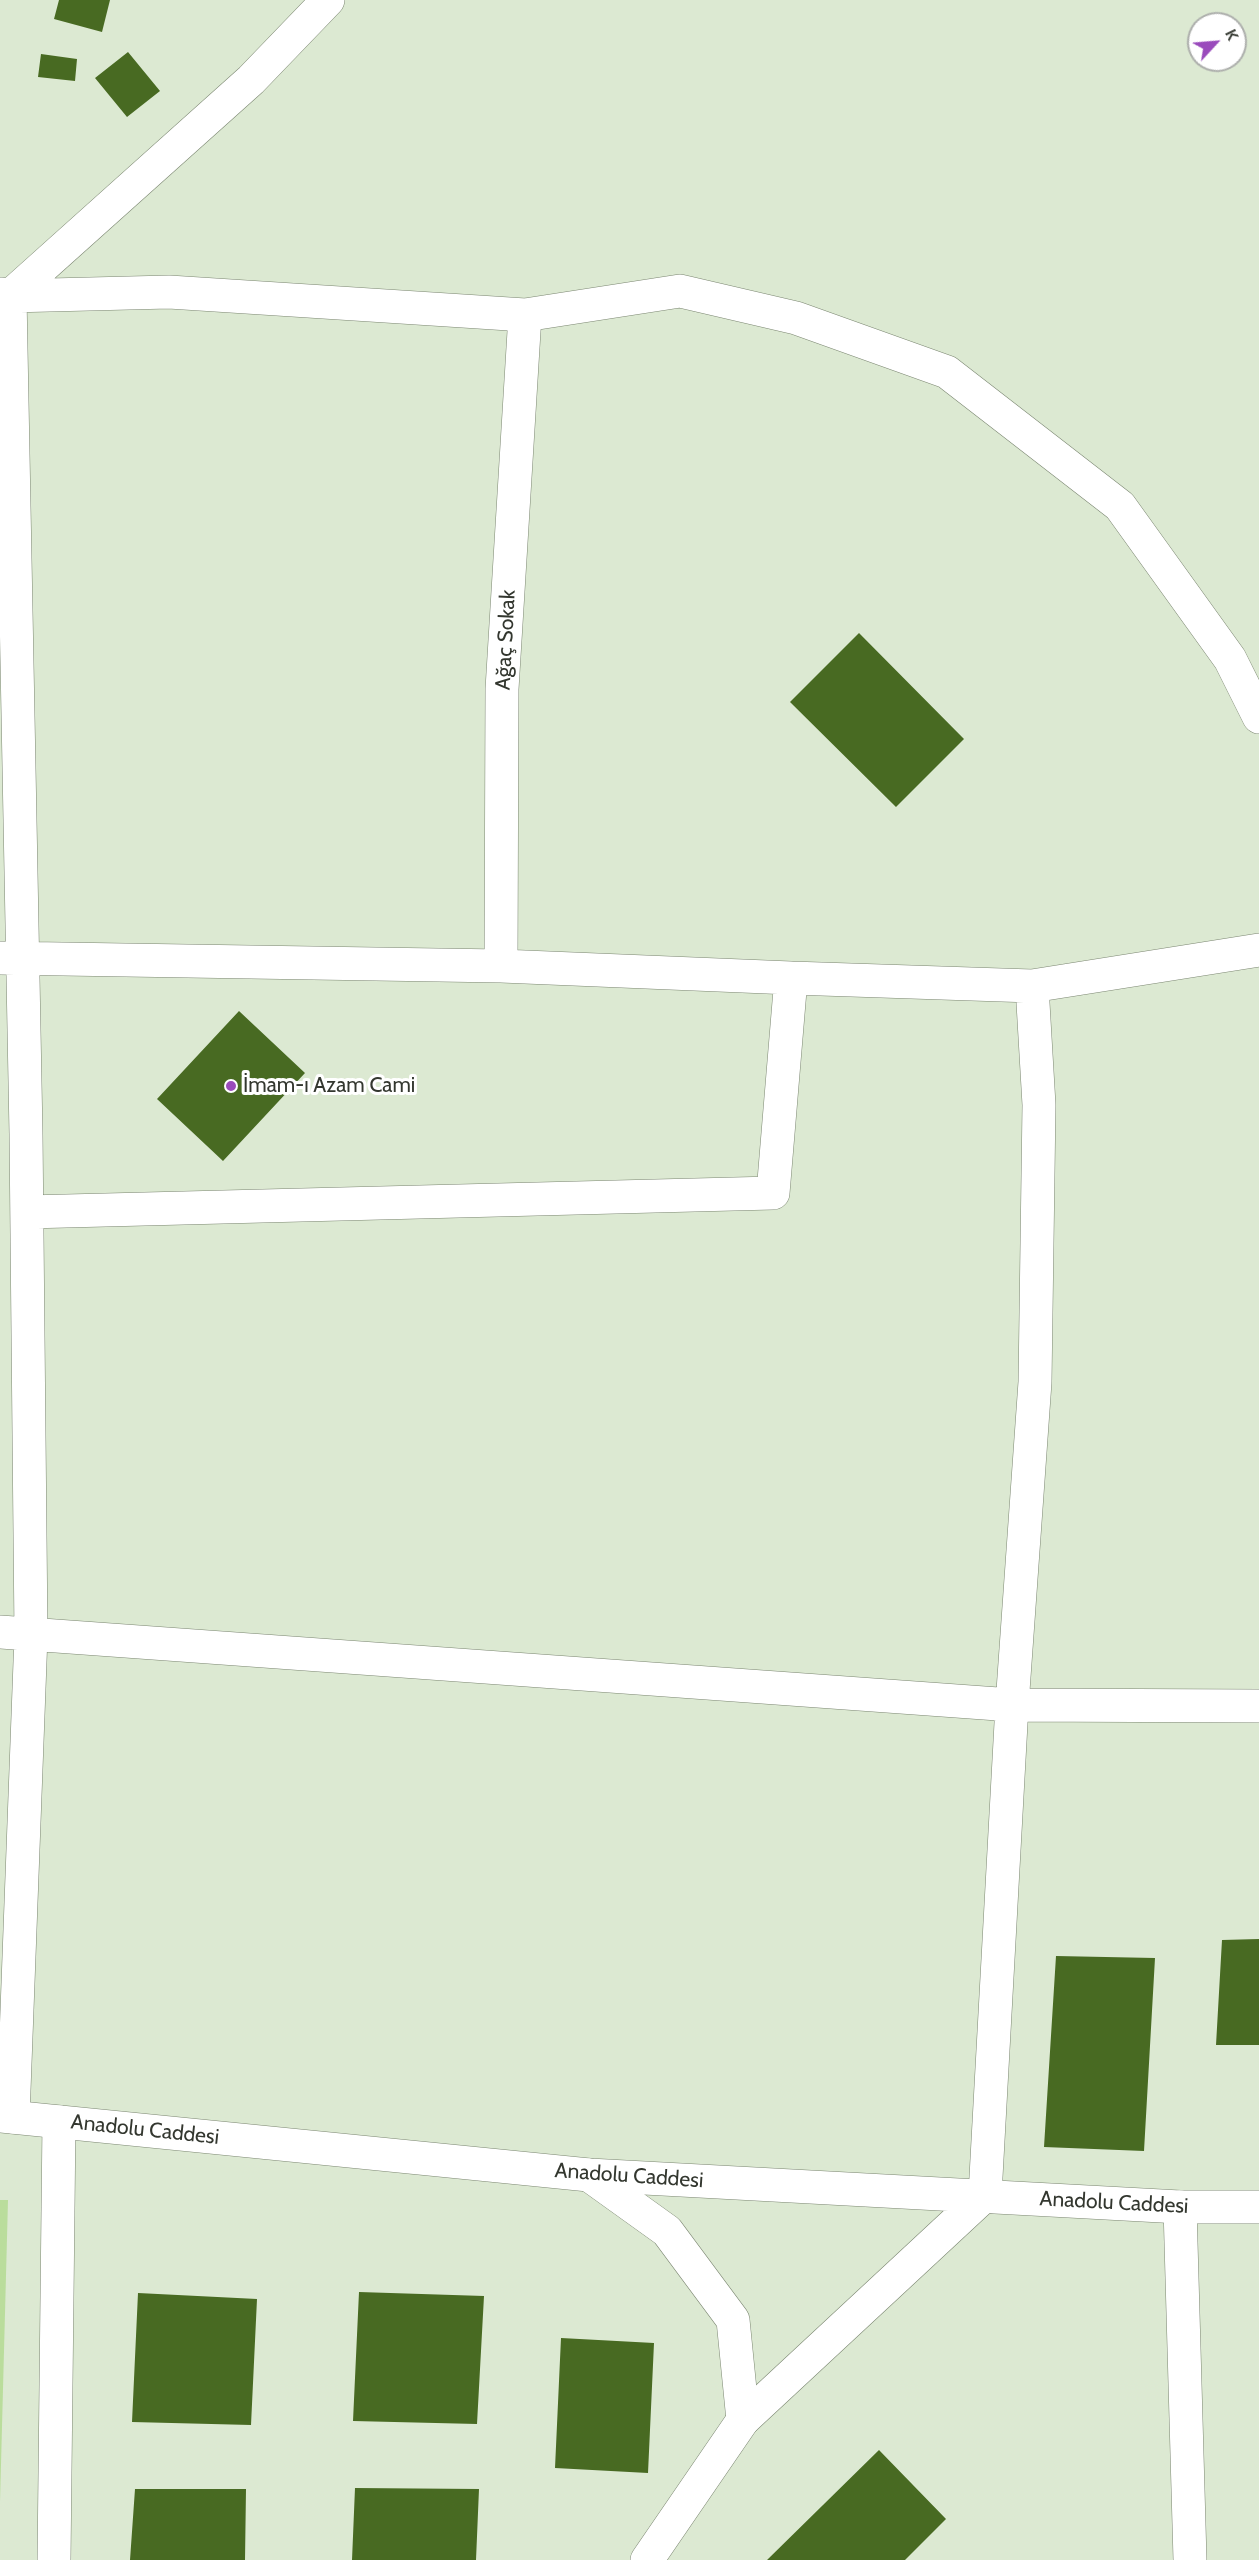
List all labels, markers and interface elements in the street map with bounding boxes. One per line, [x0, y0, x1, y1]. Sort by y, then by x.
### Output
north arrow [1187, 12, 1247, 72]
text: K [1221, 26, 1243, 43]
street label: Ağaç Sokak [491, 589, 521, 691]
place label: İmam-ı Azam Cami [243, 1073, 415, 1099]
marker: İmam-ı Azam Cami [224, 1079, 238, 1093]
street label: Anadolu Caddesi [70, 2110, 220, 2150]
street label: Anadolu Caddesi [554, 2158, 704, 2194]
street label: Anadolu Caddesi [1039, 2187, 1189, 2219]

